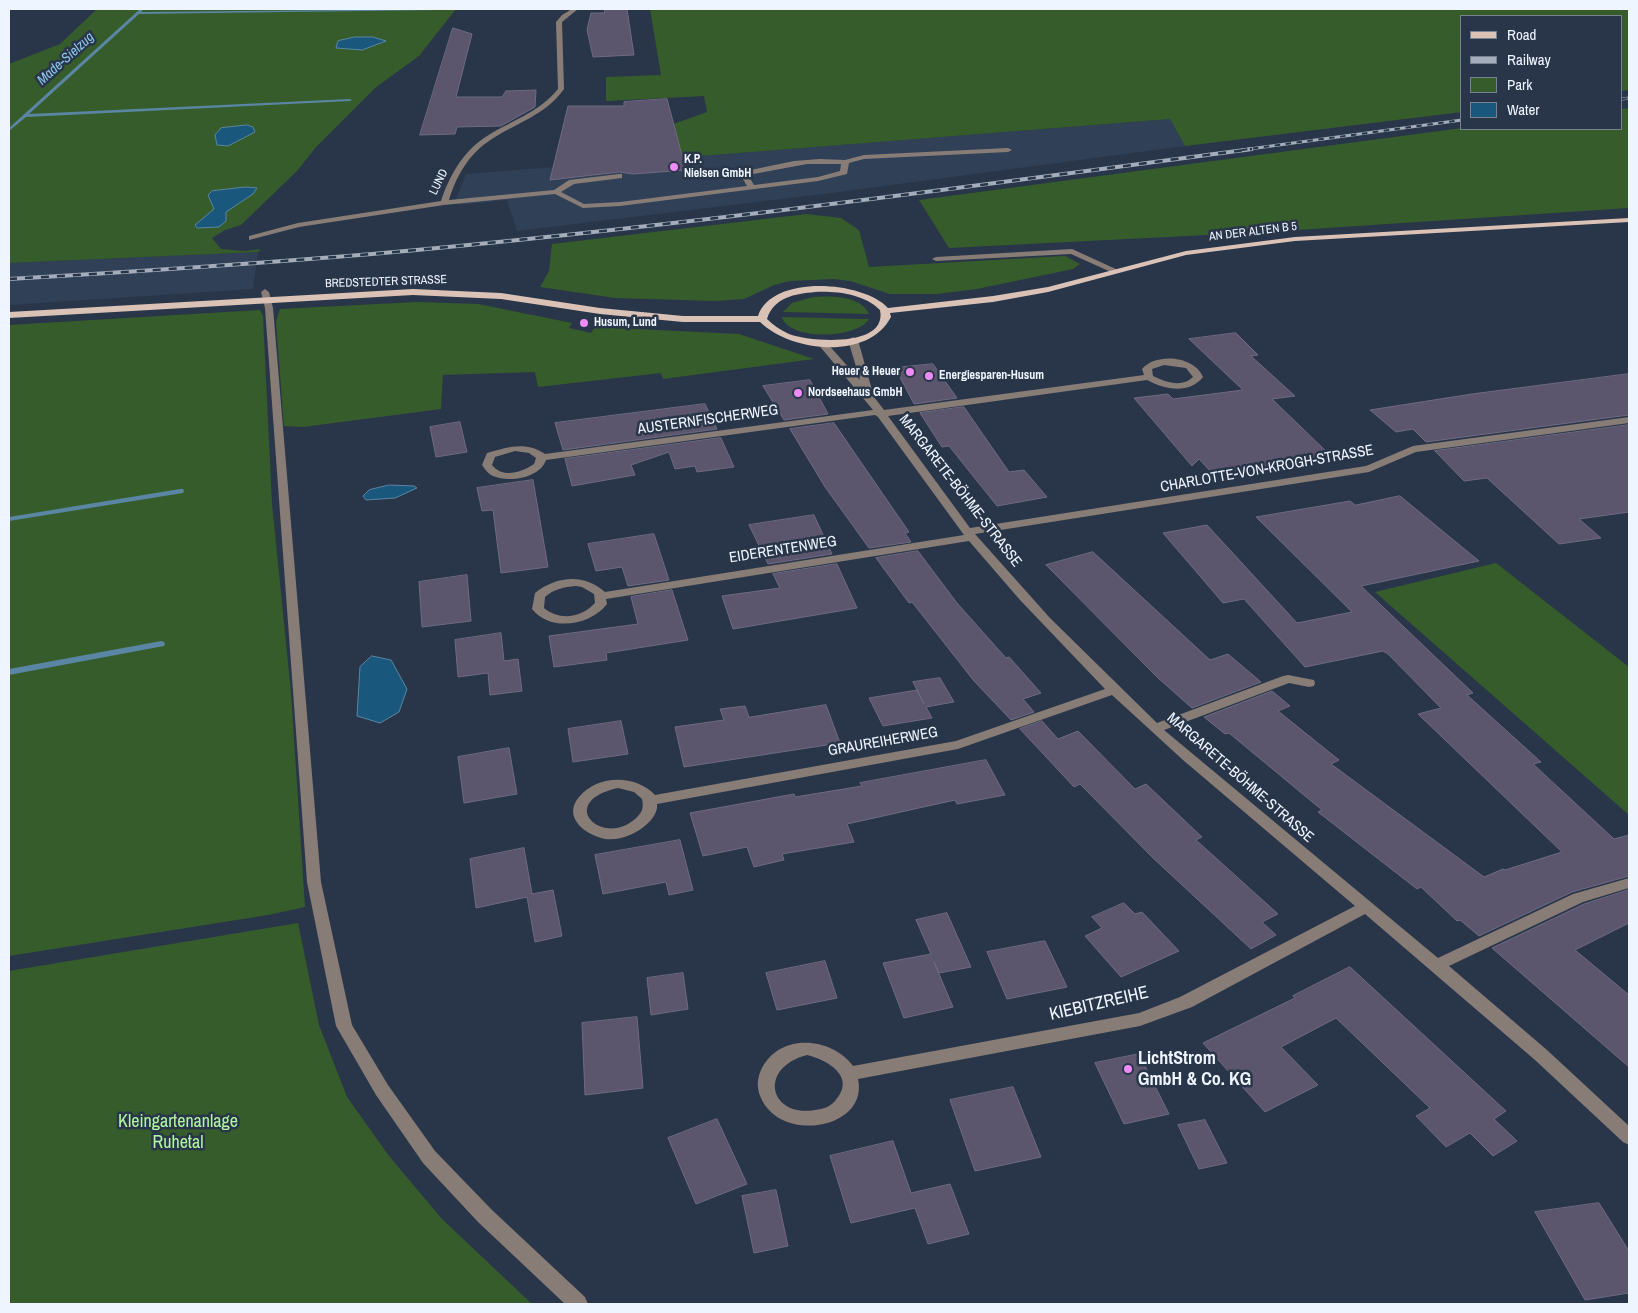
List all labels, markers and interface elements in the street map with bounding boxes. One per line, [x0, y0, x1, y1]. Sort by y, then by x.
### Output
legend [1460, 15, 1623, 130]
text: Road [1507, 24, 1536, 45]
water label: Made-Sielzug [34, 29, 98, 89]
text: Railway [1507, 49, 1551, 70]
text: Park [1507, 74, 1532, 95]
text: Water [1507, 99, 1539, 120]
place label: K.P. Nielsen GmbH [684, 153, 751, 181]
marker: K.P. Nielsen GmbH [668, 161, 680, 173]
street label: LUND [427, 167, 451, 197]
street label: AN DER ALTEN B 5 [1208, 219, 1298, 245]
street label: BREDSTEDTER STRASSE [325, 273, 447, 291]
place label: Husum, Lund [594, 316, 657, 330]
marker: Husum, Lund [578, 317, 590, 329]
place label: Heuer & Heuer [832, 365, 900, 379]
marker: Heuer & Heuer [904, 366, 916, 378]
place label: Energiesparen-Husum [939, 369, 1044, 383]
marker: Energiesparen-Husum [923, 370, 935, 382]
place label: Nordseehaus GmbH [808, 386, 903, 400]
marker: Nordseehaus GmbH [792, 387, 804, 399]
street label: AUSTERNFISCHERWEG [636, 401, 780, 439]
street label: MARGARETE-BÖHME-STRASSE [895, 411, 1025, 571]
street label: CHARLOTTE-VON-KROGH-STRASSE [1159, 441, 1375, 497]
street label: EIDERENTENWEG [728, 533, 838, 567]
street label: MARGARETE-BÖHME-STRASSE [1163, 709, 1317, 847]
street label: GRAUREIHERWEG [827, 723, 939, 761]
street label: KIEBITZREIHE [1047, 982, 1151, 1026]
place label: LichtStrom GmbH & Co. KG [1138, 1048, 1251, 1090]
marker: LichtStrom GmbH & Co. KG [1122, 1063, 1134, 1075]
park label: Kleingartenanlage Ruhetal [118, 1111, 238, 1154]

